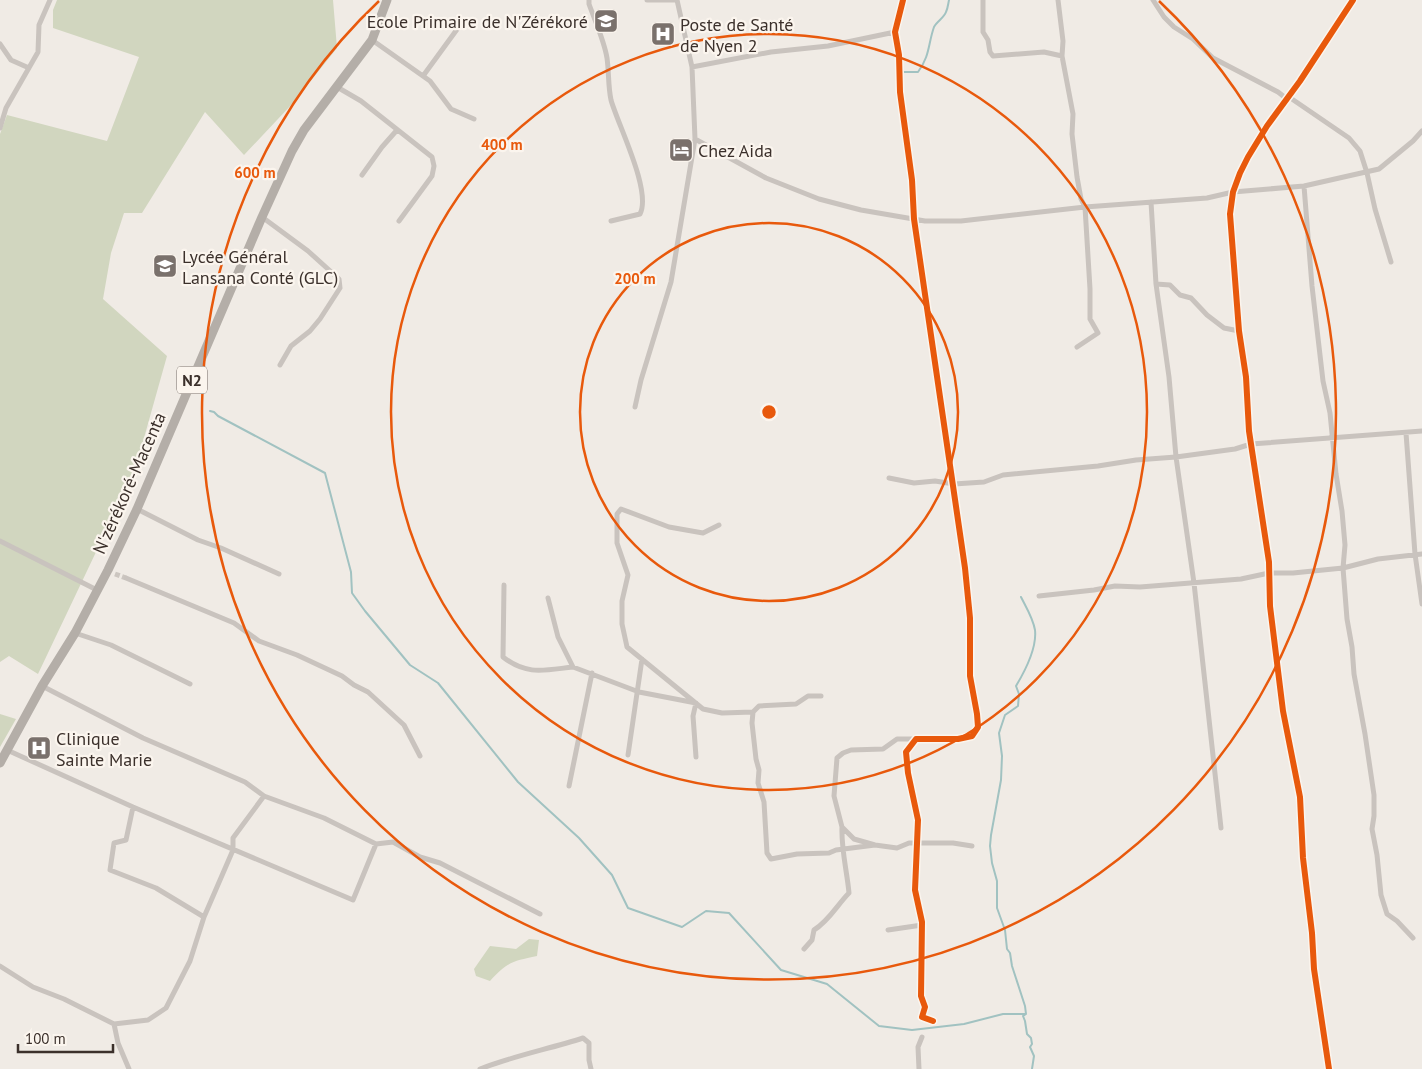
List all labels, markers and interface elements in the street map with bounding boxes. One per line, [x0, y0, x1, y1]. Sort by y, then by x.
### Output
school or university icon: Ecole Primaire de N'Zérékoré [593, 8, 619, 34]
place label: Ecole Primaire de N'Zérékoré [367, 10, 588, 33]
place label: Poste de Santé de Nyen 2 [680, 13, 794, 57]
hospital icon: Poste de Santé de Nyen 2 [650, 21, 676, 47]
text: 400 m [481, 135, 523, 154]
hotel icon: Chez Aida [668, 137, 694, 163]
place label: Chez Aida [698, 139, 773, 162]
text: 600 m [234, 163, 276, 182]
place label: Lycée Général Lansana Conté (GLC) [182, 245, 338, 289]
school or university icon: Lycée Général Lansana Conté (GLC) [152, 253, 178, 279]
text: 200 m [614, 269, 656, 288]
road number: N2 [177, 366, 207, 394]
centre of rings [760, 403, 778, 421]
street label: N'zérékoré-Macenta [87, 408, 171, 558]
place label: Clinique Sainte Marie [56, 727, 152, 771]
hospital icon: Clinique Sainte Marie [26, 735, 52, 761]
scale bar [18, 1022, 112, 1054]
text: 100 m [25, 1029, 66, 1048]

